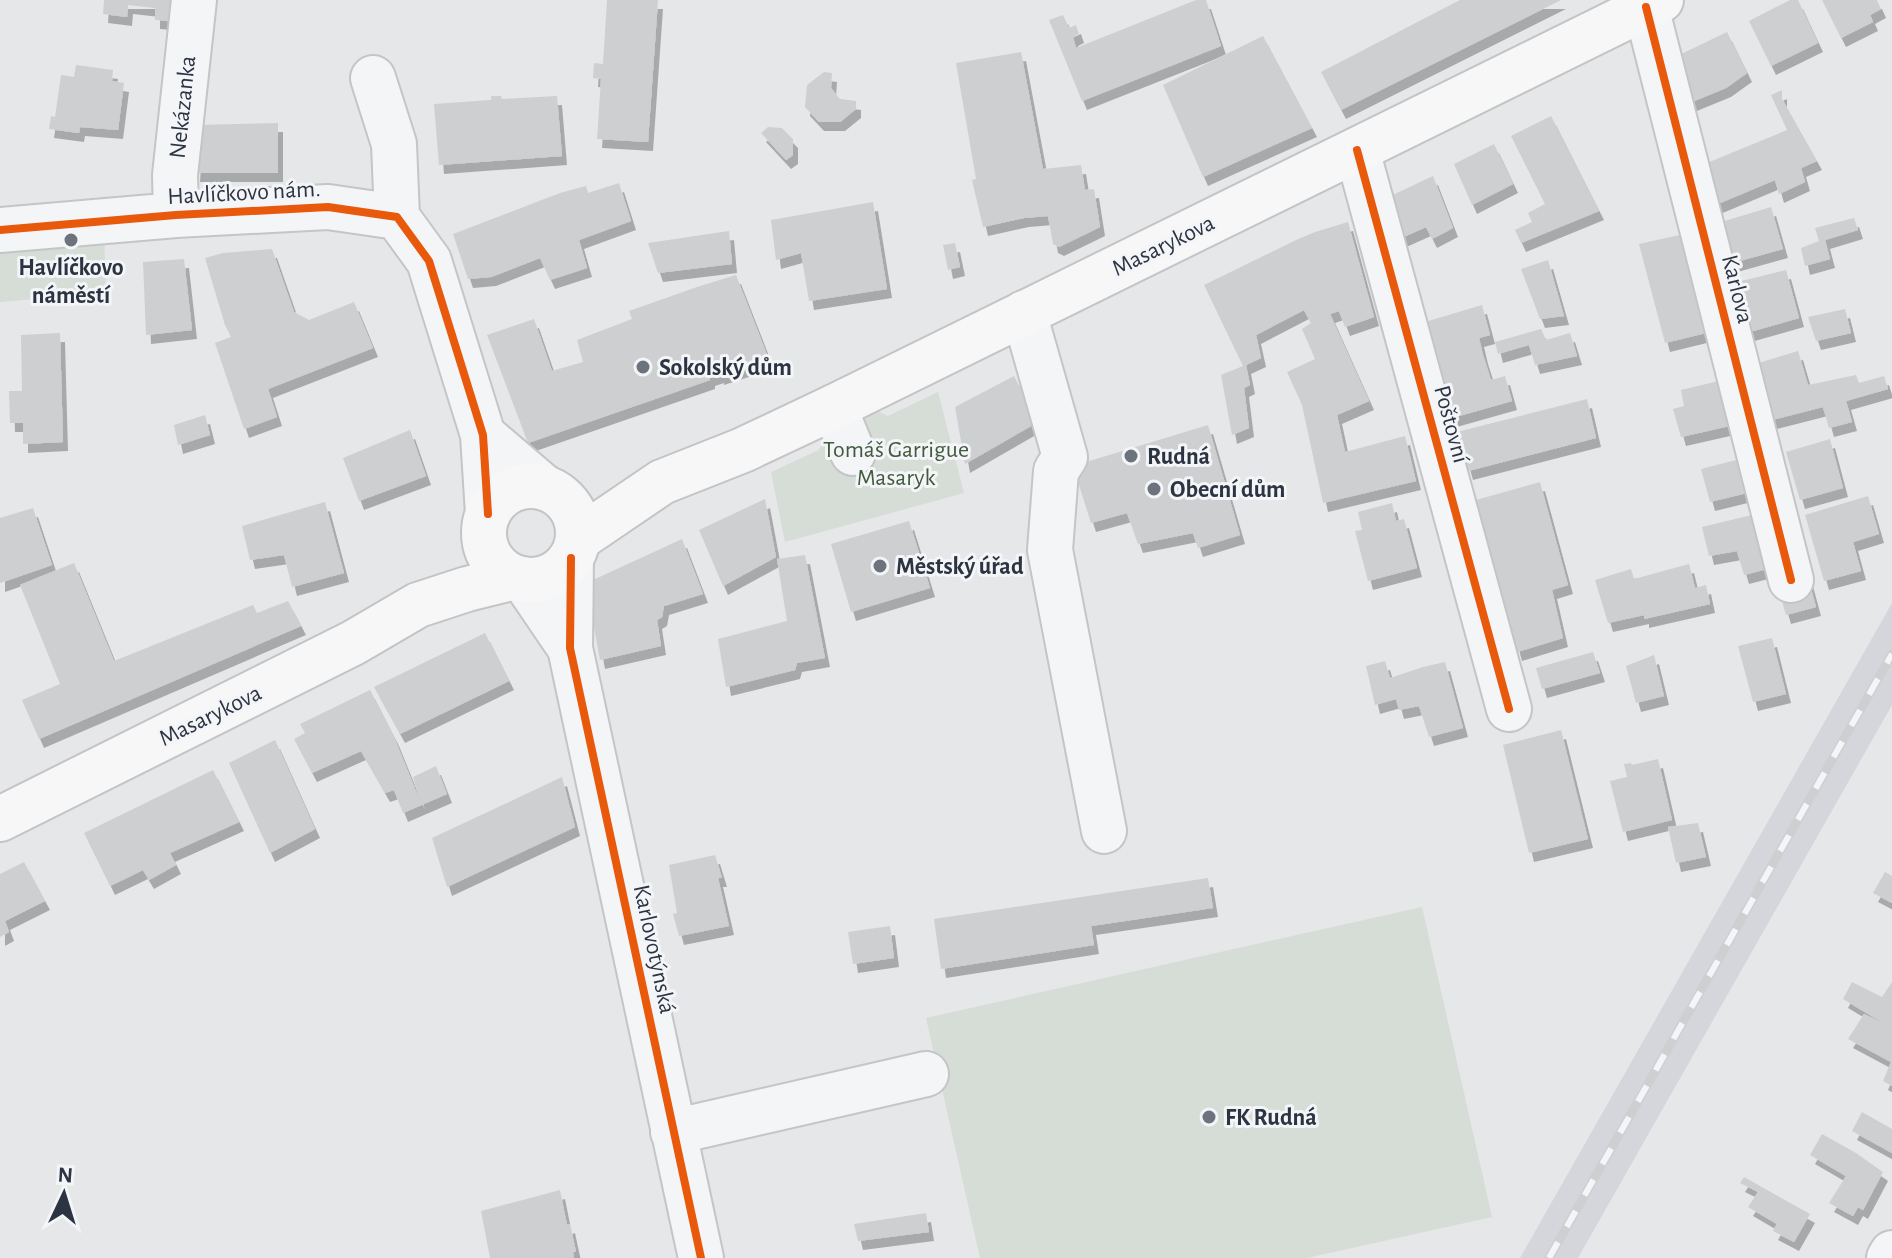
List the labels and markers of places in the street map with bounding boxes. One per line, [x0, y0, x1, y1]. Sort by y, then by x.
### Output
marker: Havlíčkovo náměstí [62, 231, 80, 249]
place label: Havlíčkovo náměstí [18, 256, 124, 308]
place label: Sokolský dům [659, 356, 792, 380]
marker: Sokolský dům [634, 358, 652, 376]
place label: Rudná [1147, 445, 1210, 469]
marker: Rudná [1122, 447, 1140, 465]
place label: Obecní dům [1170, 478, 1285, 502]
marker: Obecní dům [1145, 480, 1163, 498]
place label: Městský úřad [896, 555, 1024, 579]
marker: Městský úřad [871, 557, 889, 575]
place label: FK Rudná [1225, 1106, 1317, 1130]
marker: FK Rudná [1200, 1108, 1218, 1126]

